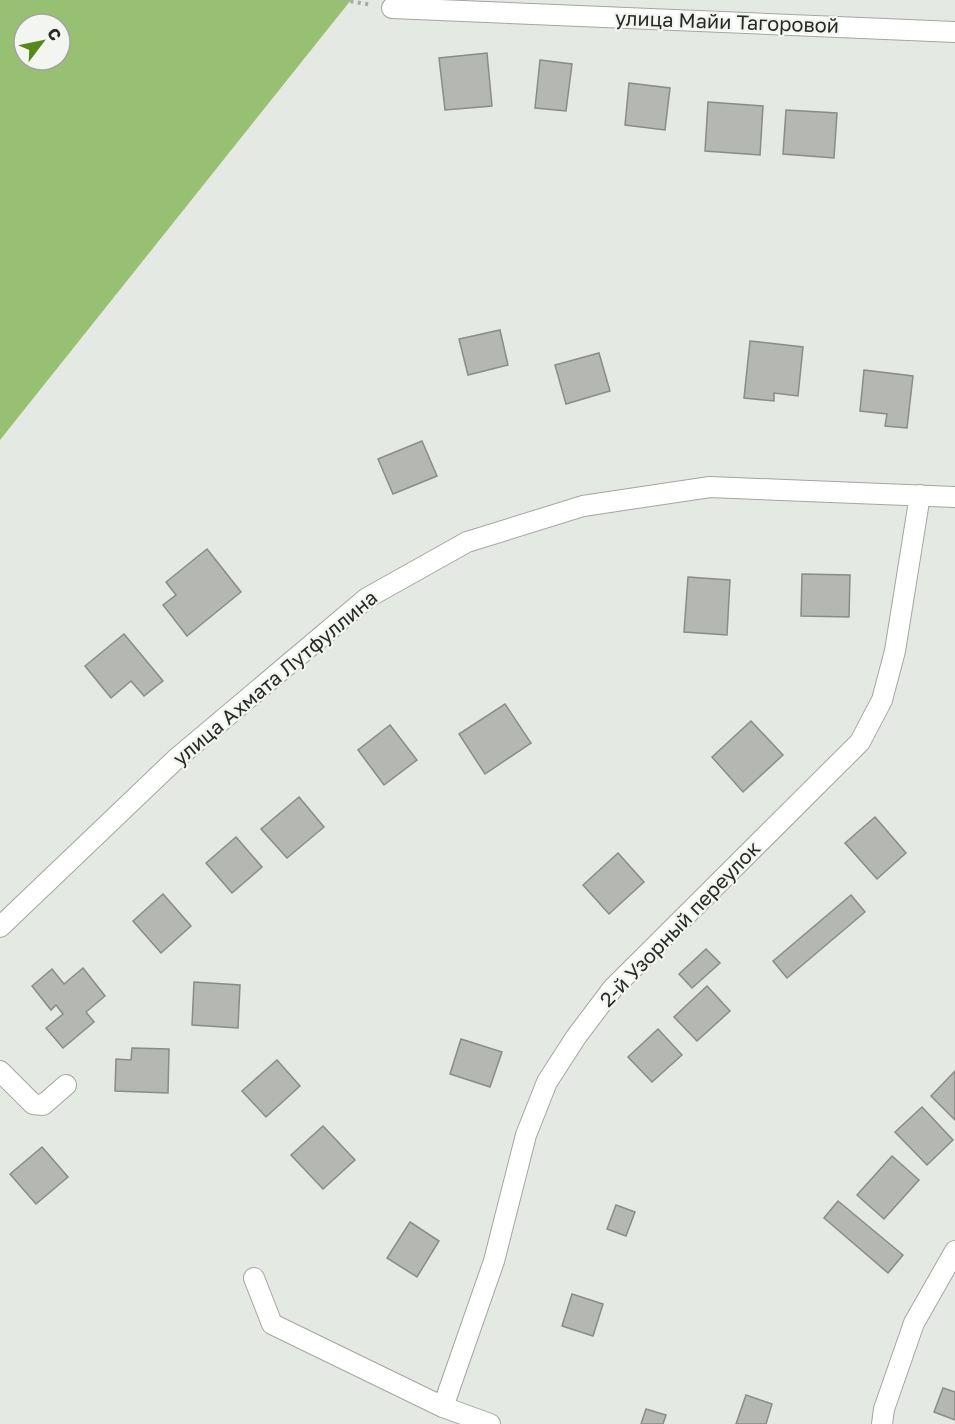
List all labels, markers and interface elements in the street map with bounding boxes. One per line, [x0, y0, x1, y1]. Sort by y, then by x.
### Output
street label: улица Майи Тагоровой [615, 5, 839, 37]
north arrow [12, 12, 72, 72]
text: С [43, 24, 66, 44]
street label: улица Ахмата Лутфуллина [167, 585, 381, 770]
street label: 2-й Узорный переулок [594, 836, 764, 1011]

